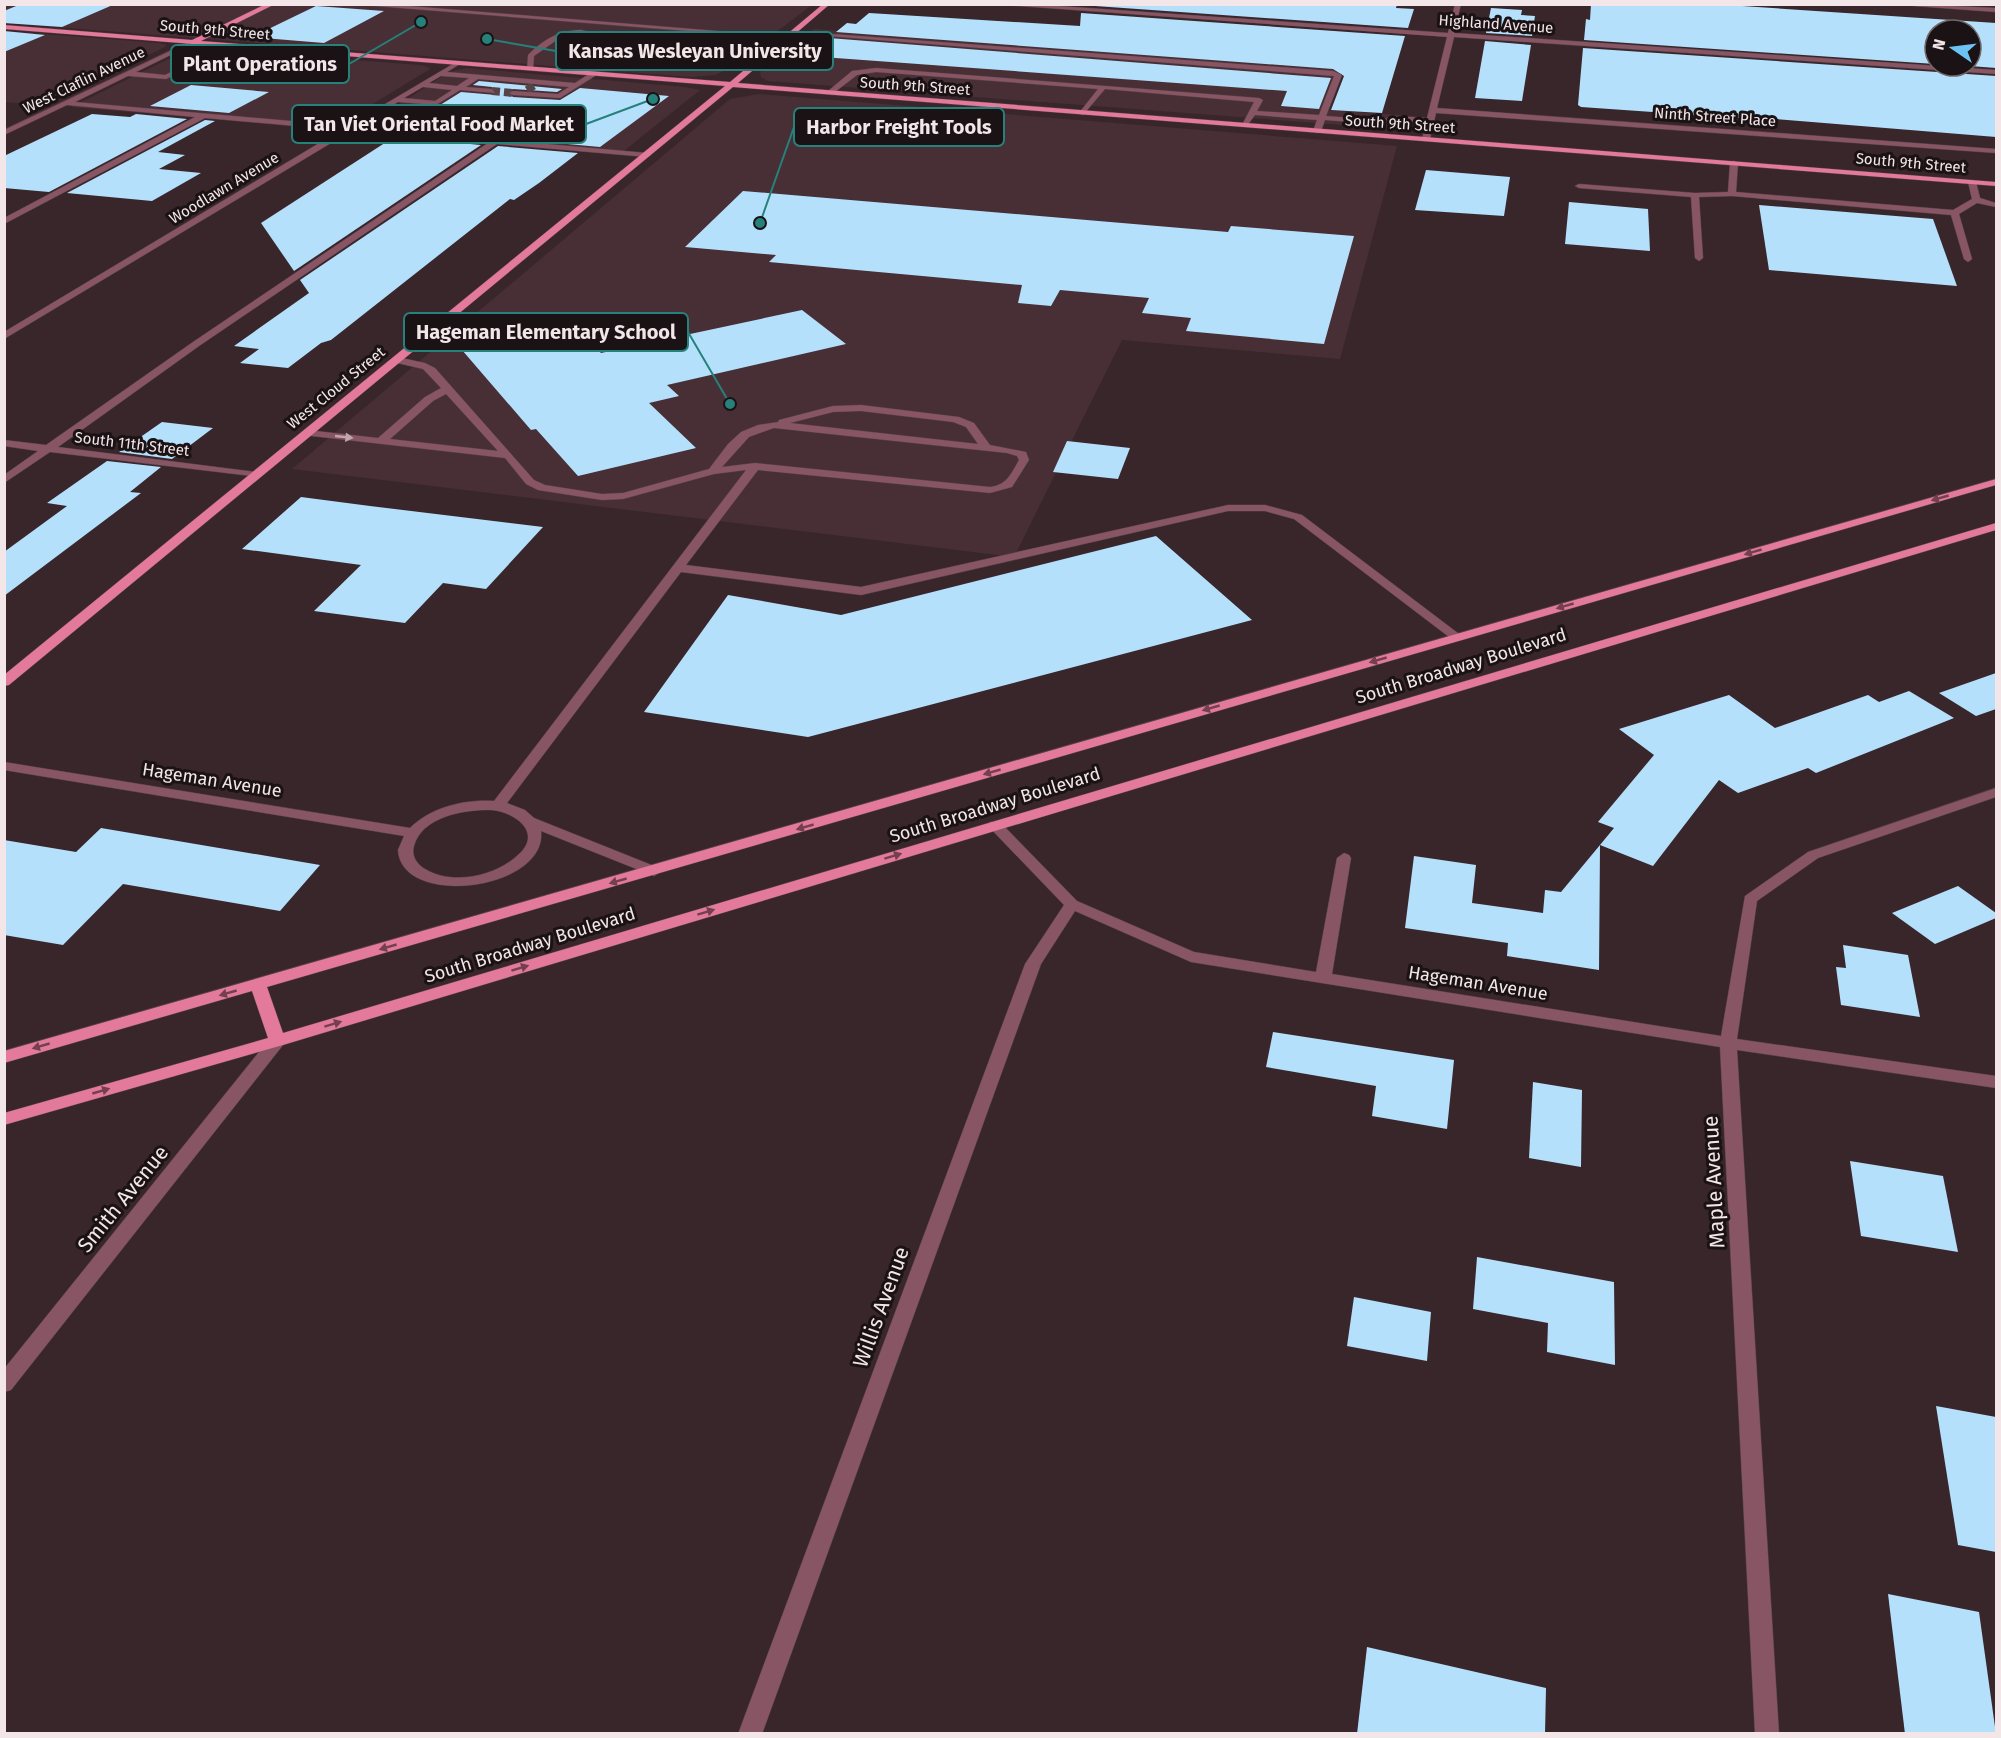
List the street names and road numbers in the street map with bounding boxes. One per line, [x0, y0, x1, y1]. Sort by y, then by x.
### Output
street label: Highland Avenue [1438, 11, 1554, 37]
street label: South 9th Street [159, 16, 271, 44]
street label: West Claflin Avenue [20, 43, 148, 117]
street label: South 9th Street [859, 73, 971, 99]
street label: Ninth Street Place [1653, 104, 1777, 130]
street label: South 9th Street [1344, 111, 1456, 137]
street label: Woodlawn Avenue [166, 148, 282, 228]
street label: South 9th Street [1855, 149, 1967, 177]
street label: West Cloud Street [284, 343, 389, 433]
street label: South 11th Street [74, 428, 191, 460]
street label: South Broadway Boulevard [1353, 623, 1569, 709]
street label: Hageman Avenue [141, 758, 283, 802]
street label: South Broadway Boulevard [887, 762, 1103, 848]
street label: South Broadway Boulevard [422, 902, 638, 988]
street label: Hageman Avenue [1407, 961, 1549, 1005]
street label: Maple Avenue [1698, 1115, 1730, 1249]
street label: Smith Avenue [72, 1140, 174, 1258]
street label: Willis Avenue [847, 1243, 915, 1371]

